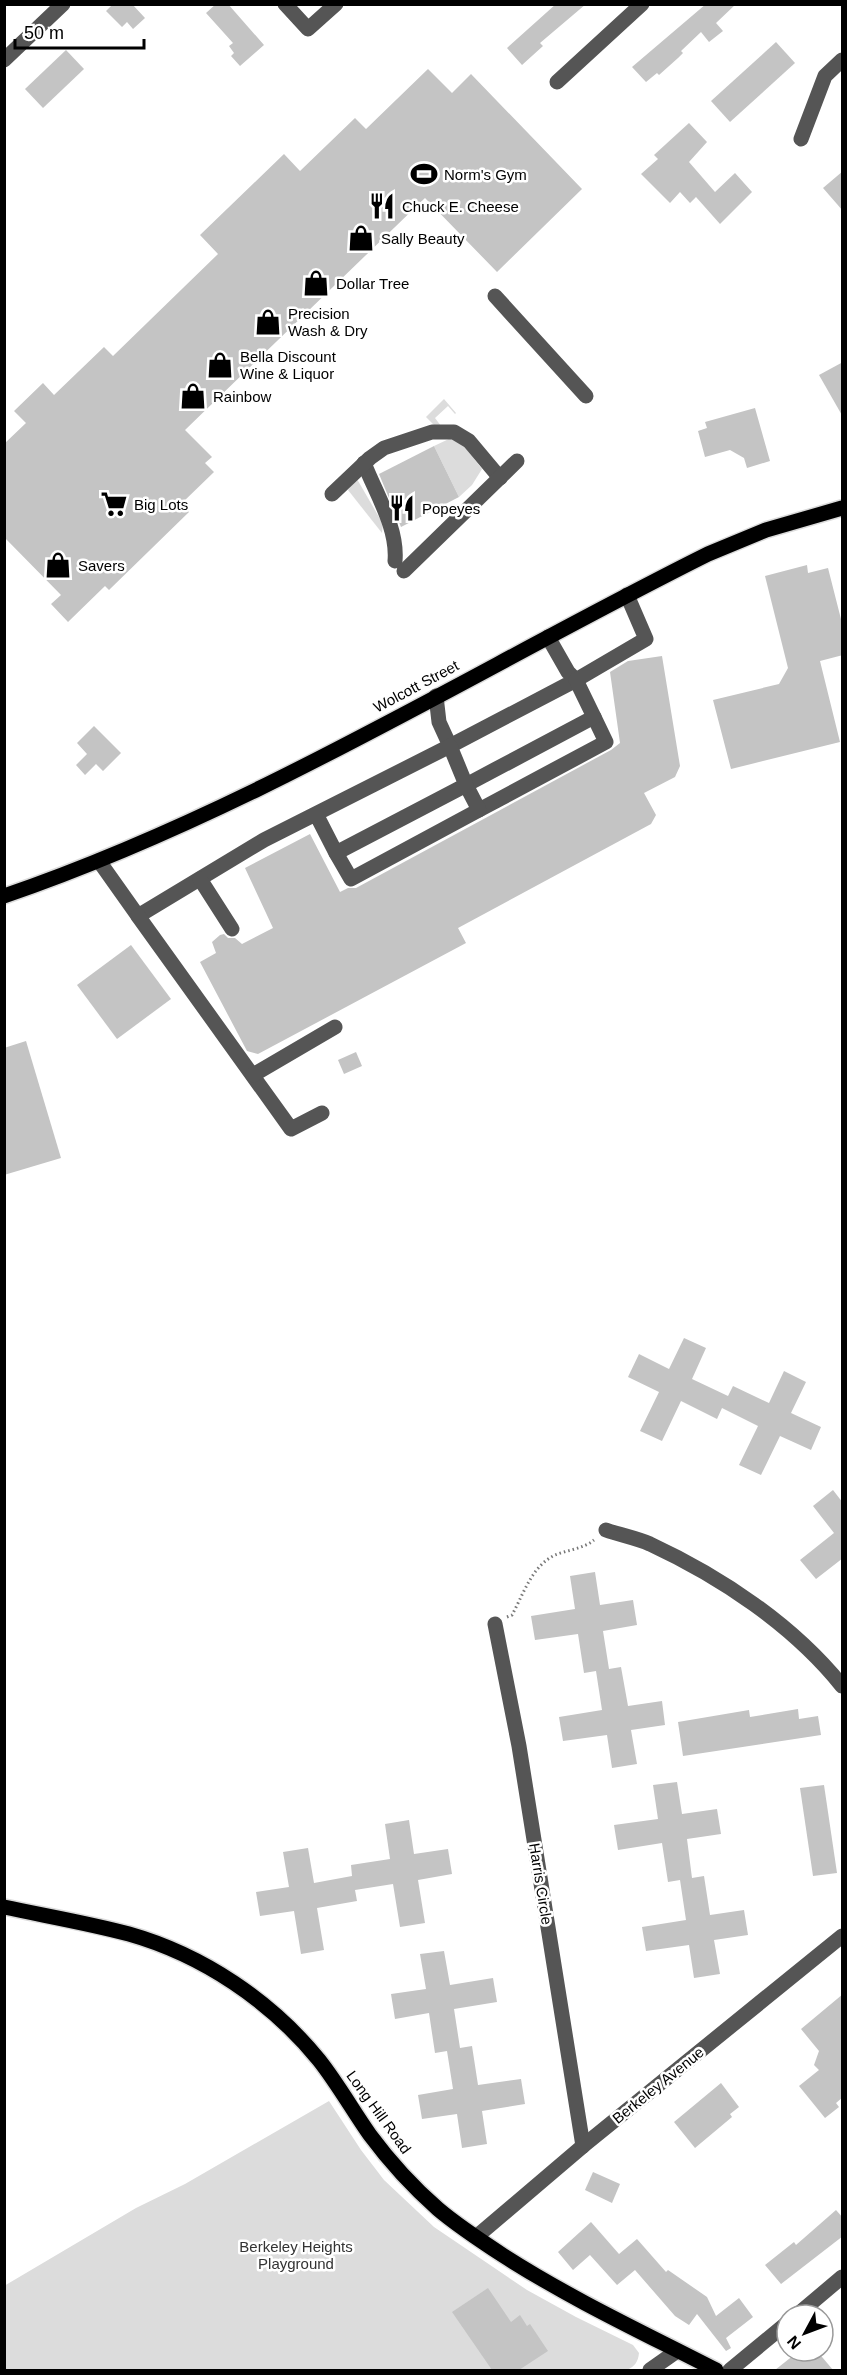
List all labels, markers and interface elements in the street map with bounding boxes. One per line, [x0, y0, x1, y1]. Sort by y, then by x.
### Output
scale bar [15, 12, 144, 50]
text: 50 m [24, 23, 64, 43]
sports icon: Norm's Gym [409, 159, 439, 189]
place label: Norm's Gym [444, 166, 527, 183]
restaurant icon: Chuck E. Cheese [367, 191, 397, 221]
place label: Chuck E. Cheese [402, 198, 519, 215]
shop icon: Sally Beauty [346, 223, 376, 253]
place label: Sally Beauty [381, 230, 465, 247]
shop icon: Dollar Tree [301, 268, 331, 298]
place label: Dollar Tree [336, 275, 409, 292]
place label: Precision Wash & Dry [288, 305, 368, 339]
shop icon: Precision Wash & Dry [253, 307, 283, 337]
place label: Bella Discount Wine & Liquor [240, 348, 337, 382]
shop icon: Bella Discount Wine & Liquor [205, 350, 235, 380]
shop icon: Rainbow [178, 381, 208, 411]
place label: Rainbow [213, 388, 272, 405]
supermarket icon: Big Lots [99, 489, 129, 519]
restaurant icon: Popeyes [387, 493, 417, 523]
place label: Big Lots [134, 496, 188, 513]
place label: Popeyes [422, 500, 480, 517]
shop icon: Savers [43, 550, 73, 580]
place label: Savers [78, 557, 125, 574]
street label: Wolcott Street [371, 656, 462, 716]
street label: Harris Circle [526, 1842, 556, 1926]
street label: Berkeley Avenue [609, 2043, 707, 2127]
street label: Long Hill Road [343, 2067, 415, 2157]
park label: Berkeley Heights Playground [239, 2238, 353, 2272]
north arrow [775, 2303, 835, 2363]
text: N [784, 2333, 804, 2352]

